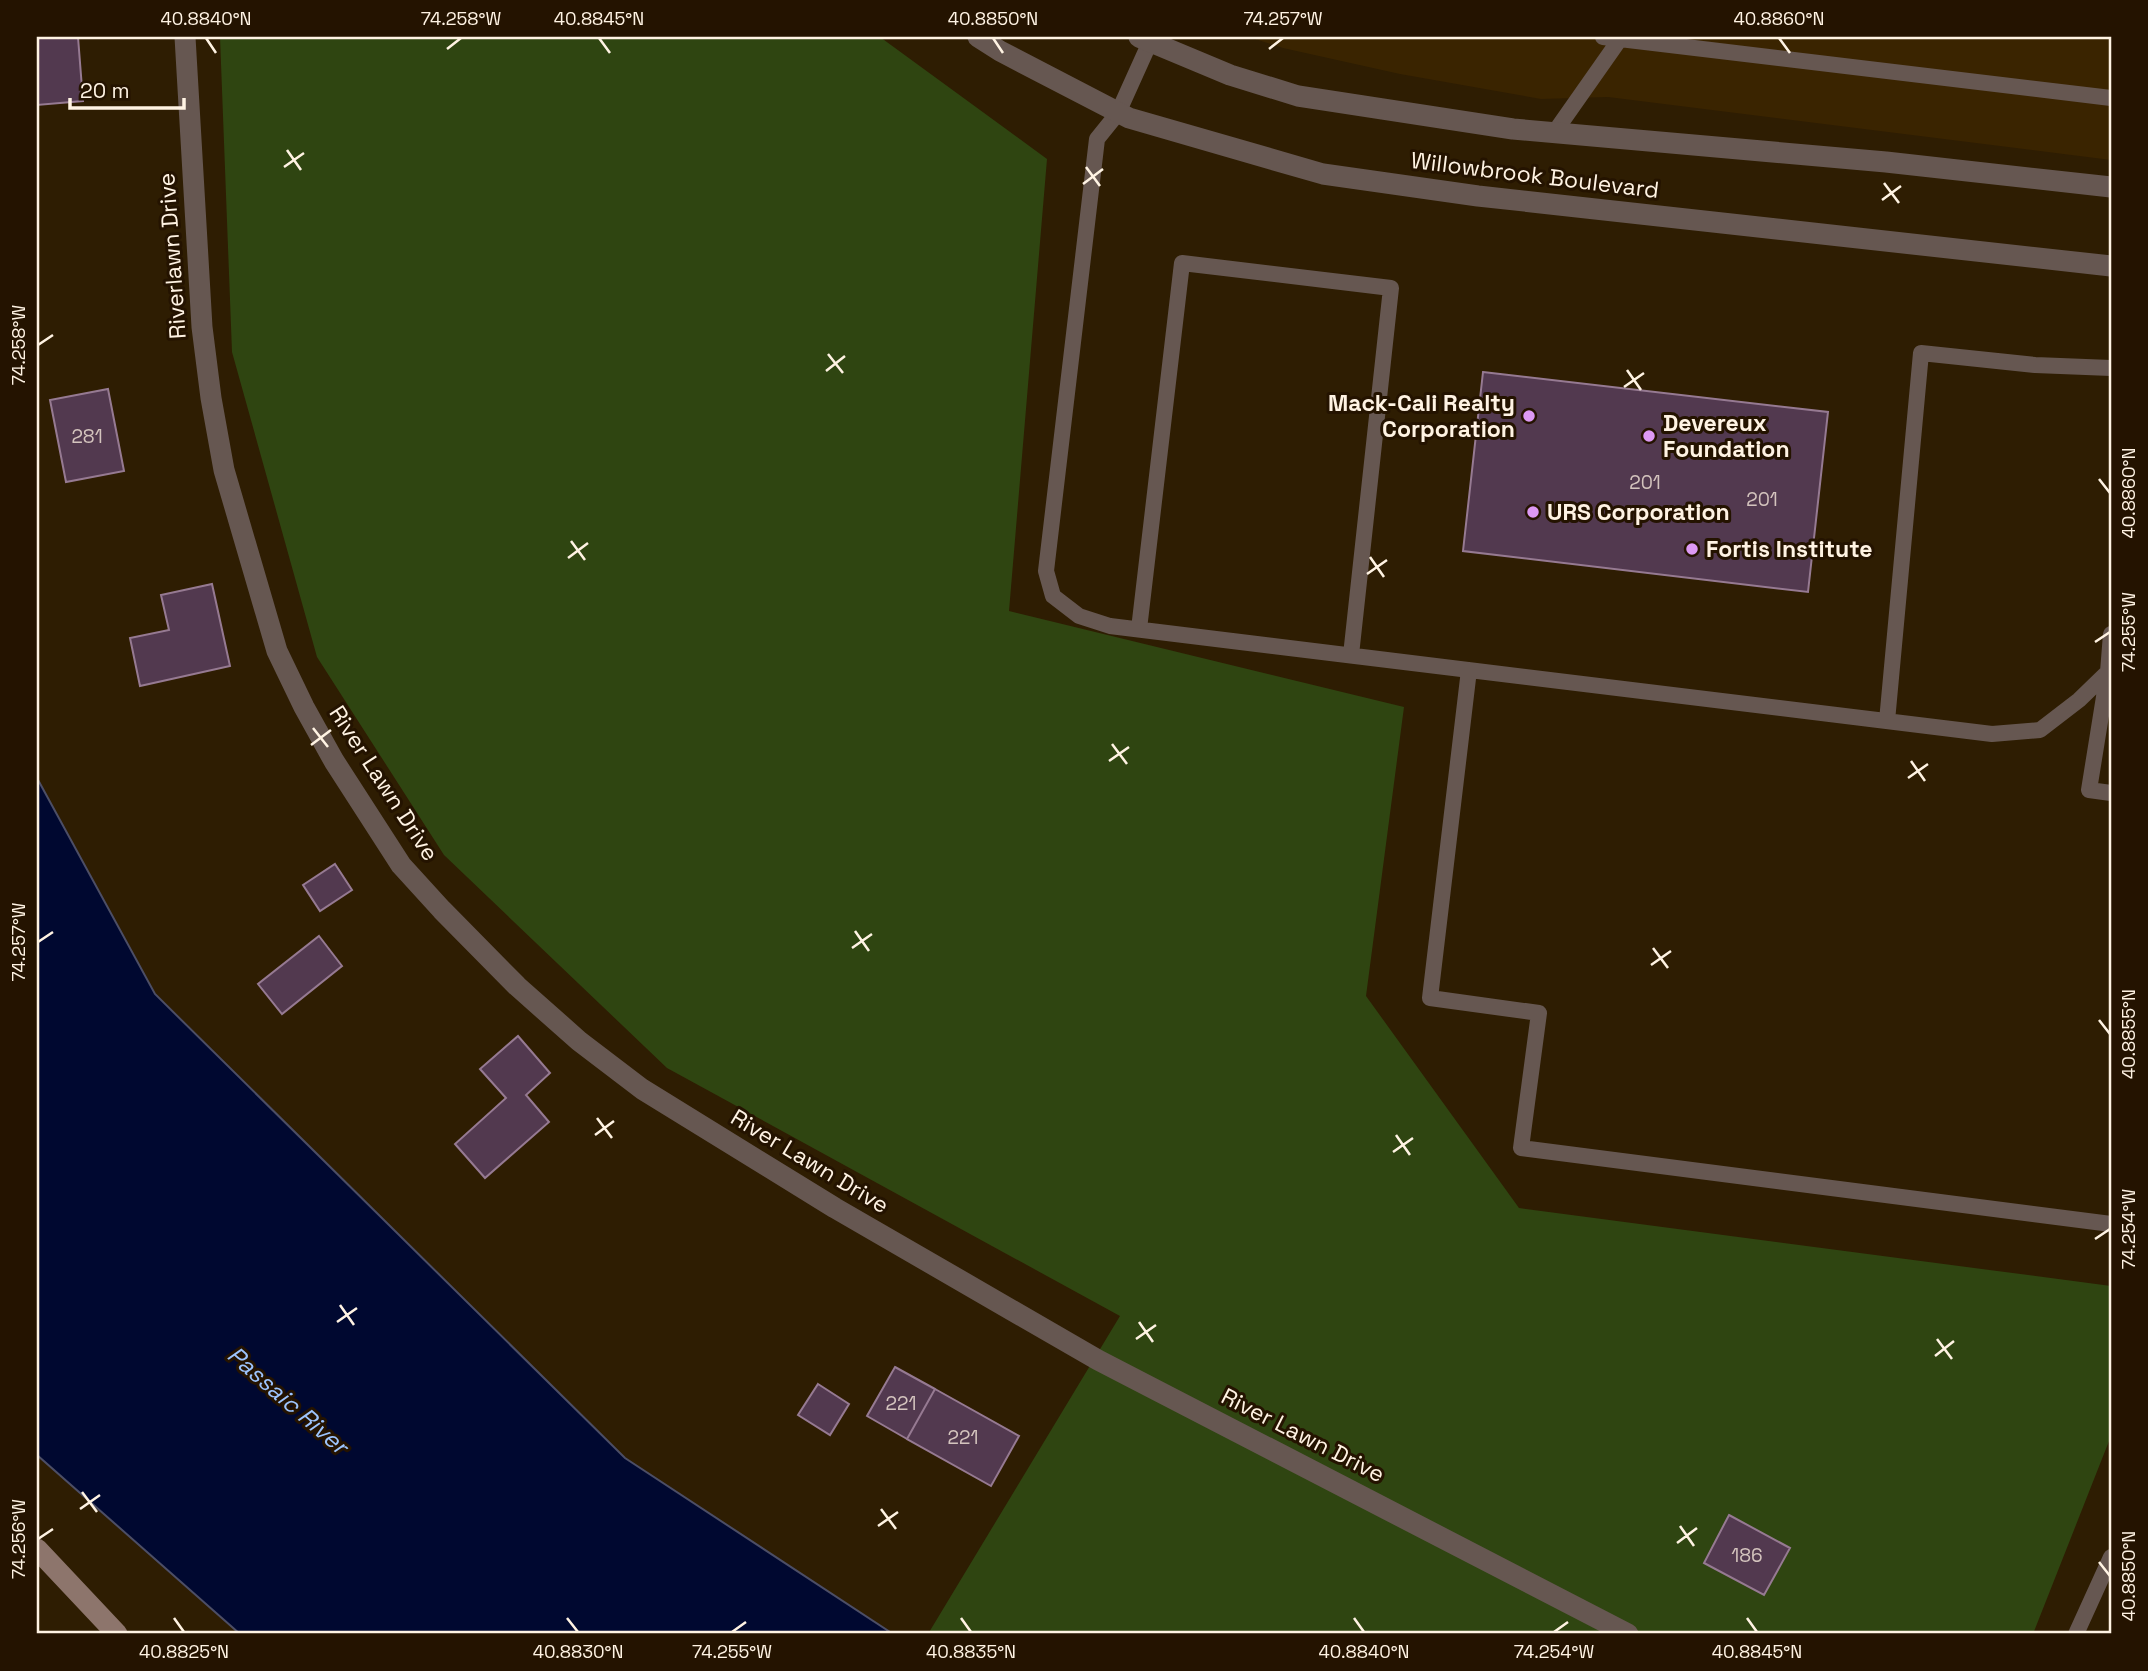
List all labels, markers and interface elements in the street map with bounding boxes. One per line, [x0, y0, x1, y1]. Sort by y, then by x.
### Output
text: 40.8840°N [160, 7, 252, 30]
text: 74.258°W [421, 7, 501, 30]
text: 40.8845°N [554, 7, 644, 30]
text: 40.8850°N [948, 7, 1038, 30]
text: 74.257°W [1243, 7, 1323, 30]
text: 40.8860°N [1734, 7, 1824, 30]
scale bar [70, 66, 184, 110]
text: 20 m [80, 77, 130, 104]
street label: Willowbrook Boulevard [1409, 145, 1661, 205]
street label: Riverlawn Drive [151, 172, 193, 340]
text: 74.258°W [7, 305, 30, 385]
place label: Mack-Cali Realty Corporation [1328, 388, 1515, 444]
marker: Mack-Cali Realty Corporation [1521, 408, 1537, 424]
place label: Devereux Foundation [1663, 408, 1790, 464]
house number: 281 [71, 424, 103, 449]
marker: Devereux Foundation [1641, 428, 1657, 444]
text: 40.8860°N [2117, 448, 2140, 538]
house number: 201 [1629, 470, 1661, 495]
house number: 201 [1746, 487, 1778, 512]
place label: URS Corporation [1547, 497, 1730, 527]
marker: URS Corporation [1525, 504, 1541, 520]
place label: Fortis Institute [1706, 534, 1873, 564]
marker: Fortis Institute [1684, 541, 1700, 557]
text: 74.255°W [2117, 592, 2140, 672]
street label: River Lawn Drive [323, 700, 445, 866]
text: 74.257°W [7, 902, 30, 982]
text: 40.8855°N [2117, 989, 2140, 1079]
street label: River Lawn Drive [725, 1102, 895, 1220]
text: 74.254°W [2117, 1189, 2140, 1269]
water label: Passaic River [221, 1339, 357, 1463]
street label: River Lawn Drive [1216, 1381, 1390, 1489]
house number: 221 [886, 1391, 916, 1416]
house number: 221 [948, 1425, 978, 1450]
text: 74.256°W [7, 1499, 30, 1579]
text: 40.8850°N [2117, 1531, 2140, 1621]
house number: 186 [1731, 1543, 1763, 1568]
text: 40.8825°N [139, 1640, 229, 1663]
text: 40.8830°N [533, 1640, 623, 1663]
text: 74.255°W [692, 1640, 772, 1663]
text: 40.8835°N [926, 1640, 1016, 1663]
text: 40.8840°N [1318, 1640, 1410, 1663]
text: 74.254°W [1514, 1640, 1594, 1663]
text: 40.8845°N [1712, 1640, 1802, 1663]

